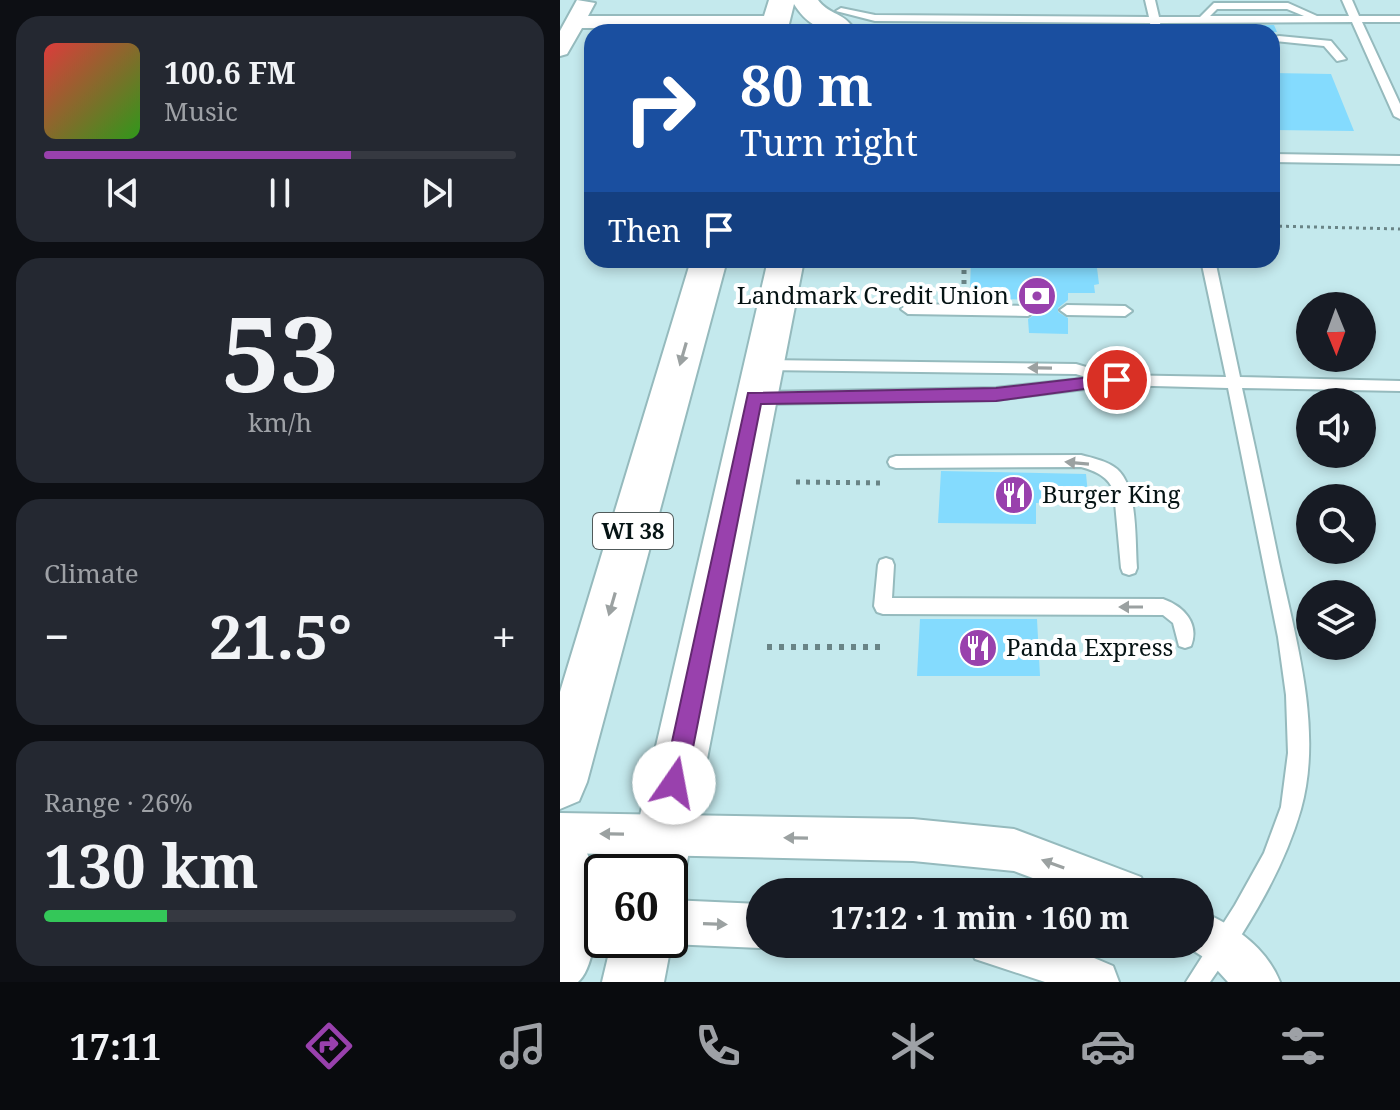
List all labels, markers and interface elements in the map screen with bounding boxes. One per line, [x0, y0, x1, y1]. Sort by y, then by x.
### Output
text: 80 m [740, 46, 873, 122]
text: 100.6 FM [164, 52, 296, 93]
icon: right [608, 56, 712, 160]
text: Music [164, 93, 238, 129]
text: Turn right [740, 118, 918, 167]
icon: previous [101, 171, 145, 215]
icon: pause [258, 171, 302, 215]
icon: next [415, 171, 459, 215]
icon: arrive [697, 208, 741, 252]
text: Then [608, 210, 681, 251]
bank icon: Landmark Credit Union [1016, 275, 1058, 317]
place label: Landmark Credit Union [737, 278, 1009, 311]
text: 53 [221, 281, 339, 422]
north arrow [1296, 292, 1376, 372]
map controls [1296, 292, 1376, 660]
one-way arrow [676, 341, 688, 366]
pin [1083, 346, 1151, 414]
icon: arrive [1095, 358, 1139, 402]
one-way arrow [1027, 362, 1052, 374]
button: sound [1296, 388, 1376, 468]
text: km/h [248, 404, 312, 440]
one-way arrow [1064, 456, 1089, 469]
restaurant icon: Burger King [993, 474, 1035, 516]
place label: Burger King [1042, 477, 1180, 510]
button: search [1296, 484, 1376, 564]
road number: WI 38 [593, 513, 673, 549]
text: Climate [44, 555, 139, 591]
button: layers [1296, 580, 1376, 660]
one-way arrow [606, 592, 618, 617]
text: 21.5° [209, 595, 352, 677]
one-way arrow [1118, 601, 1143, 613]
text: − [44, 606, 69, 666]
text: + [491, 606, 516, 666]
restaurant icon: Panda Express [957, 627, 999, 669]
place label: Panda Express [1006, 630, 1173, 663]
position arrow [632, 741, 716, 825]
text: Range · 26% [44, 784, 193, 820]
text: 130 km [44, 824, 259, 906]
one-way arrow [599, 827, 624, 840]
one-way arrow [783, 832, 808, 845]
speed limit sign: 60 [584, 854, 688, 958]
one-way arrow [1041, 858, 1065, 870]
text: 17:12 · 1 min · 160 m [831, 897, 1129, 938]
one-way arrow [703, 918, 728, 931]
icon: directions [301, 1018, 357, 1074]
icon: music [495, 1018, 551, 1074]
icon: phone [690, 1018, 746, 1074]
icon: climate [885, 1018, 941, 1074]
icon: car [1080, 1018, 1136, 1074]
icon: filters [1275, 1018, 1331, 1074]
text: 17:11 [69, 1022, 162, 1071]

